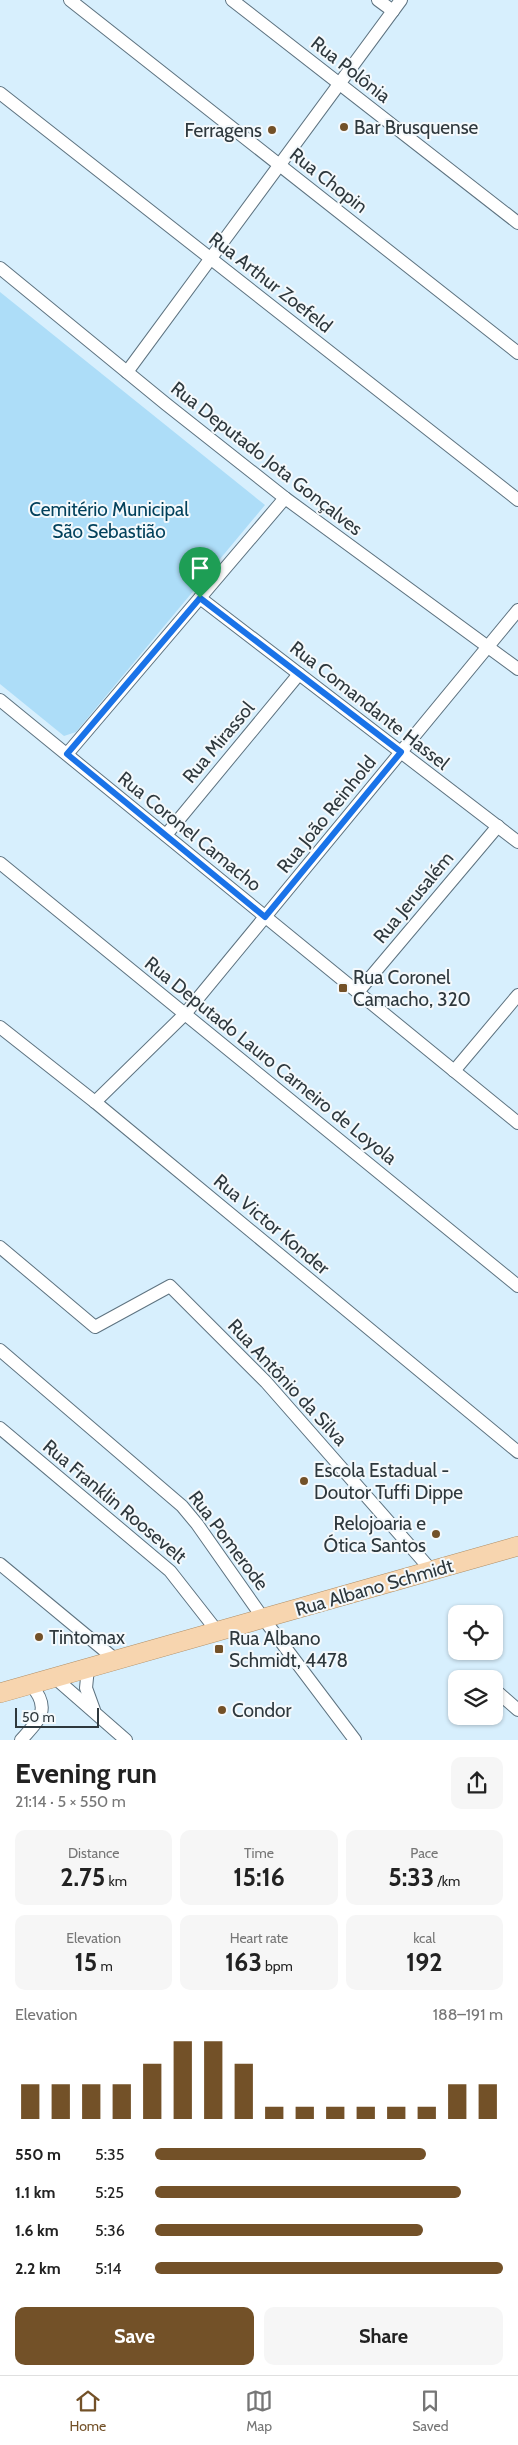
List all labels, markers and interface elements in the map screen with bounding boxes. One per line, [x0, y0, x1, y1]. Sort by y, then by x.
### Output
street label: Rua Polônia [306, 31, 395, 107]
place label: Bar Brusquense [354, 116, 479, 139]
place label: Ferragens [184, 119, 262, 142]
marker: Bar Brusquense [338, 121, 350, 133]
marker: Ferragens [266, 124, 278, 136]
street label: Rua Chopin [285, 143, 372, 218]
street label: Rua Arthur Zoefeld [204, 227, 337, 338]
street label: Rua Deputado Jota Gonçalves [166, 376, 367, 540]
park label: Cemitério Municipal São Sebastião [29, 498, 189, 543]
pin [179, 547, 221, 598]
icon: arrive [186, 554, 214, 582]
street label: Rua Comandante Hassel [286, 636, 454, 775]
street label: Rua Mirassol [178, 696, 259, 788]
street label: Rua João Reinhold [272, 751, 381, 878]
street label: Rua Coronel Camacho [113, 767, 266, 896]
street label: Rua Jerusalém [368, 847, 458, 948]
street label: Rua Deputado Lauro Carneiro de Loyola [140, 951, 401, 1169]
place label: Rua Coronel Camacho, 320 [353, 966, 471, 1011]
marker: Rua Coronel Camacho, 320 [337, 982, 349, 994]
street label: Rua Victor Konder [209, 1169, 334, 1280]
street label: Rua Antônio da Silva [223, 1314, 352, 1450]
street label: Rua Franklin Roosevelt [38, 1435, 192, 1569]
place label: Escola Estadual - Doutor Tuffi Dippe [314, 1459, 463, 1504]
marker: Escola Estadual - Doutor Tuffi Dippe [298, 1475, 310, 1487]
street label: Rua Pomerode [184, 1486, 274, 1595]
place label: Relojoaria e Ótica Santos [324, 1512, 426, 1557]
marker: Relojoaria e Ótica Santos [430, 1528, 442, 1540]
street label: Rua Albano Schmidt [292, 1554, 456, 1621]
map controls [448, 1605, 503, 1725]
button: locate [448, 1605, 503, 1660]
place label: Tintomax [49, 1626, 125, 1649]
place label: Rua Albano Schmidt, 4478 [229, 1627, 348, 1672]
marker: Tintomax [33, 1631, 45, 1643]
marker: Rua Albano Schmidt, 4478 [213, 1643, 225, 1655]
button: layers [448, 1670, 503, 1725]
place label: Condor [232, 1699, 292, 1722]
marker: Condor [216, 1704, 228, 1716]
scale bar [15, 1705, 99, 1728]
text: 50 m [22, 1708, 55, 1726]
text: Evening run [15, 1756, 157, 1790]
button: share [451, 1757, 503, 1809]
text: 21:14 · 5 × 550 m [15, 1792, 126, 1811]
text: Distance [68, 1844, 119, 1862]
text: Time [244, 1844, 274, 1862]
text: Pace [410, 1844, 438, 1862]
text: 2.75 [60, 1862, 105, 1892]
text: 15:16 [233, 1862, 285, 1892]
text: 5:33 [388, 1862, 434, 1892]
text: km [105, 1872, 127, 1890]
text: /km [434, 1872, 460, 1890]
text: Elevation [66, 1929, 121, 1947]
text: Heart rate [230, 1929, 288, 1947]
text: kcal [413, 1929, 436, 1947]
text: 15 [75, 1947, 97, 1977]
text: 163 [225, 1947, 262, 1977]
text: 192 [406, 1947, 443, 1977]
text: m [97, 1957, 113, 1975]
text: bpm [262, 1957, 293, 1975]
text: Elevation [15, 2005, 78, 2024]
text: 188–191 m [433, 2005, 503, 2024]
text: 550 m [15, 2145, 61, 2164]
text: 5:35 [95, 2145, 124, 2164]
text: 1.1 km [15, 2183, 55, 2202]
text: 5:25 [95, 2183, 124, 2202]
text: 1.6 km [15, 2221, 59, 2240]
text: 5:36 [95, 2221, 125, 2240]
text: 2.2 km [15, 2259, 61, 2278]
text: 5:14 [95, 2259, 121, 2278]
button: Save [15, 2307, 254, 2365]
button: Share [264, 2307, 503, 2365]
tab: Home [69, 2387, 106, 2435]
tab: Map [245, 2387, 273, 2435]
tab: Saved [412, 2387, 449, 2435]

